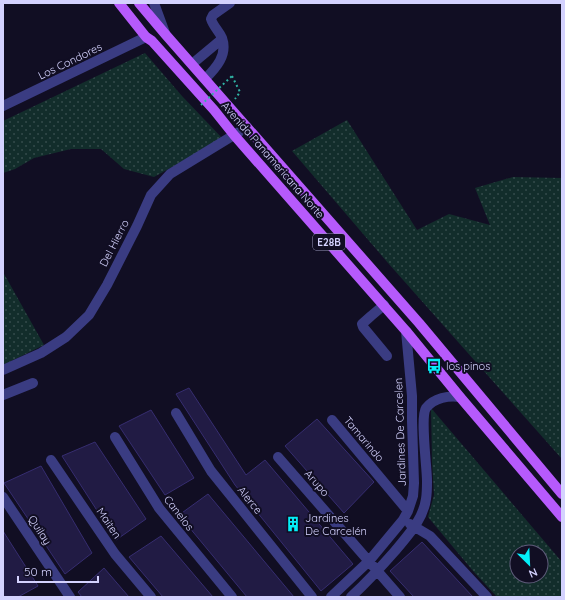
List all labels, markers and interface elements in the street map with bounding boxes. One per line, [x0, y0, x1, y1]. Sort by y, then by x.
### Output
street label: Los Condores [36, 39, 104, 83]
street label: Avenida Panamericana Norte [219, 99, 327, 221]
street label: Del Hierro [96, 217, 132, 269]
road number: E28B [313, 234, 345, 250]
bus stop icon: los pinos [425, 357, 443, 375]
place label: los pinos [446, 359, 490, 373]
street label: Jardines De Carcelen [391, 377, 409, 487]
street label: Tamarindo [341, 413, 387, 465]
street label: Arupo [302, 467, 333, 500]
street label: Alerce [235, 483, 265, 517]
street label: Canelos [161, 493, 197, 533]
street label: Maiten [94, 505, 124, 541]
place label: Jardines De Carcelén [305, 511, 367, 538]
street label: Quilay [25, 513, 55, 547]
building icon: Jardines De Carcelén [284, 515, 302, 533]
north arrow [509, 544, 549, 584]
scale bar [18, 558, 98, 584]
text: 50 m [24, 564, 52, 579]
text: N [527, 565, 540, 581]

